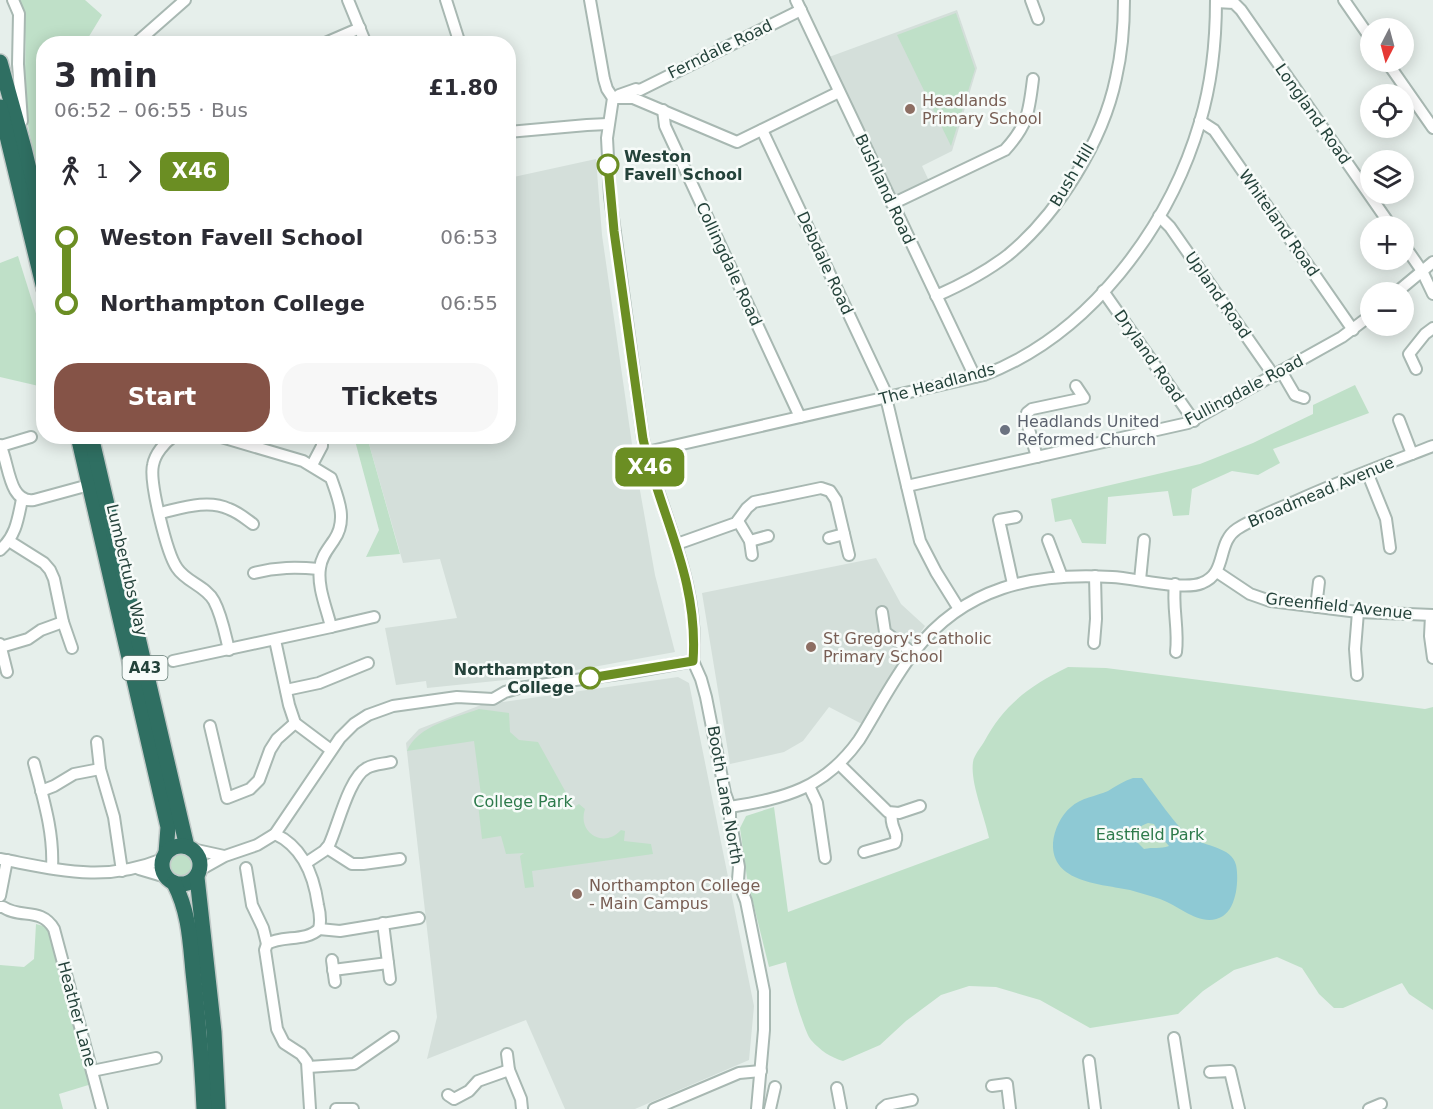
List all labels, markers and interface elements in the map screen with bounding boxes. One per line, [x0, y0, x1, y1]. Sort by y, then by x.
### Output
street label: Ferndale Road [665, 15, 775, 83]
north arrow [1360, 18, 1414, 72]
map controls [1360, 18, 1414, 336]
text: 3 min [54, 56, 158, 95]
street label: Longland Road [1271, 60, 1355, 168]
text: £1.80 [428, 75, 498, 100]
button: locate [1360, 84, 1414, 138]
place label: Headlands Primary School [922, 91, 1042, 128]
text: 06:52 – 06:55 · Bus [54, 98, 248, 122]
marker: Headlands Primary School [903, 102, 917, 116]
street label: Bushland Road [851, 131, 919, 247]
street label: Bush Hill [1046, 140, 1098, 210]
place label: Weston Favell School [624, 147, 742, 184]
button: layers [1360, 150, 1414, 204]
marker: Weston Favell School [597, 154, 619, 176]
icon: walk [54, 155, 87, 188]
icon: forward [118, 155, 151, 188]
text: 1 [96, 159, 109, 183]
text: X46 [172, 159, 217, 183]
street label: Whiteland Road [1235, 166, 1323, 280]
street label: Collingdale Road [692, 199, 766, 329]
street label: Debdale Road [793, 208, 857, 318]
button: + [1360, 216, 1414, 270]
text: Weston Favell School [100, 225, 363, 250]
text: 06:53 [440, 225, 498, 249]
street label: Upland Road [1181, 248, 1255, 342]
button: − [1360, 282, 1414, 336]
text: Northampton College [100, 291, 365, 316]
text: 06:55 [440, 291, 498, 315]
street label: Dryland Road [1110, 306, 1188, 406]
street label: Fullingdale Road [1181, 351, 1307, 429]
street label: The Headlands [876, 359, 997, 409]
button: Start [54, 363, 270, 432]
button: Tickets [282, 363, 498, 432]
place label: Headlands United Reformed Church [1017, 412, 1159, 449]
marker: Headlands United Reformed Church [998, 423, 1012, 437]
line badge: X46 [616, 448, 684, 486]
street label: Broadmead Avenue [1245, 453, 1397, 531]
text: X46 [627, 455, 673, 479]
street label: Lumbertubs Way [103, 502, 151, 638]
street label: Greenfield Avenue [1265, 589, 1413, 623]
place label: St Gregory's Catholic Primary School [823, 629, 992, 666]
marker: St Gregory's Catholic Primary School [804, 640, 818, 654]
road number: A43 [122, 656, 168, 680]
place label: Northampton College [454, 660, 574, 697]
marker: Northampton College [579, 667, 601, 689]
street label: Booth Lane North [703, 724, 747, 866]
park label: College Park [473, 792, 573, 811]
park label: Eastfield Park [1096, 825, 1205, 844]
place label: Northampton College - Main Campus [589, 876, 760, 913]
marker: Northampton College - Main Campus [570, 887, 584, 901]
street label: Heather Lane [54, 959, 100, 1069]

